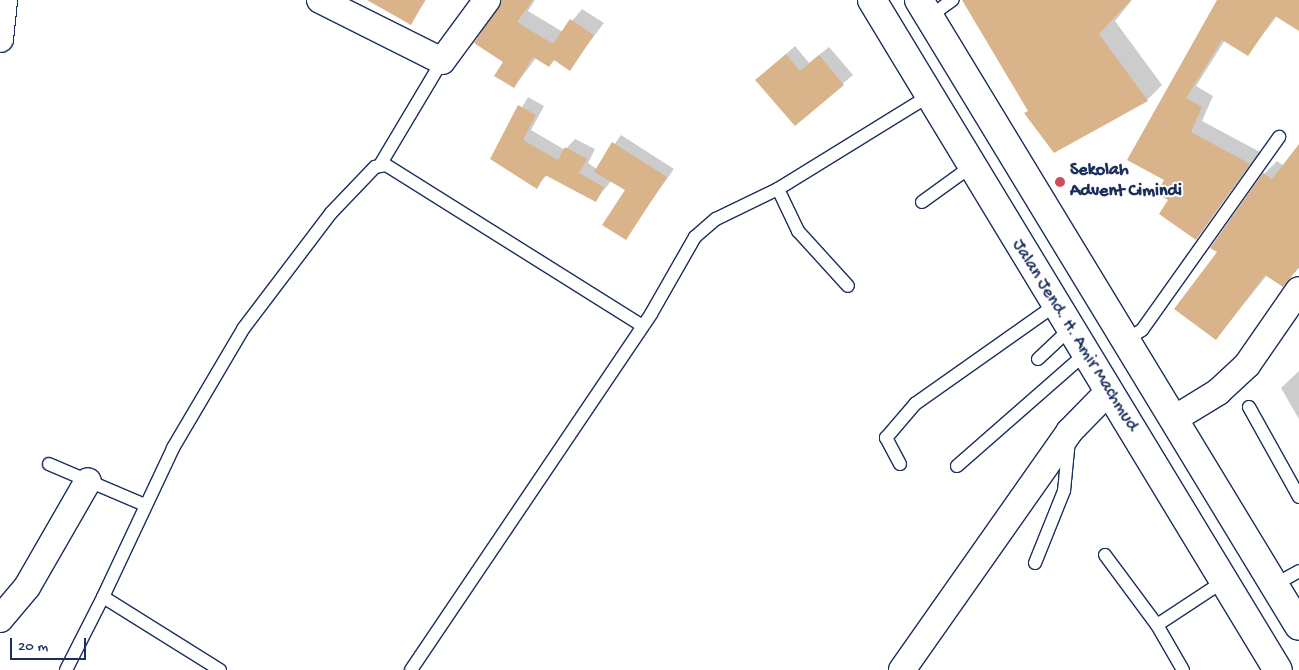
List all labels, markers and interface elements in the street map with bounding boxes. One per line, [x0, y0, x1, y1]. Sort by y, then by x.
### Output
place label: Sekolah Advent Cimindi [1070, 161, 1182, 203]
marker: Sekolah Advent Cimindi [1054, 176, 1066, 188]
street label: Jalan Jend. H. Amir Machmud [1006, 236, 1142, 436]
scale bar [12, 628, 89, 660]
text: 20 m [18, 638, 48, 656]

